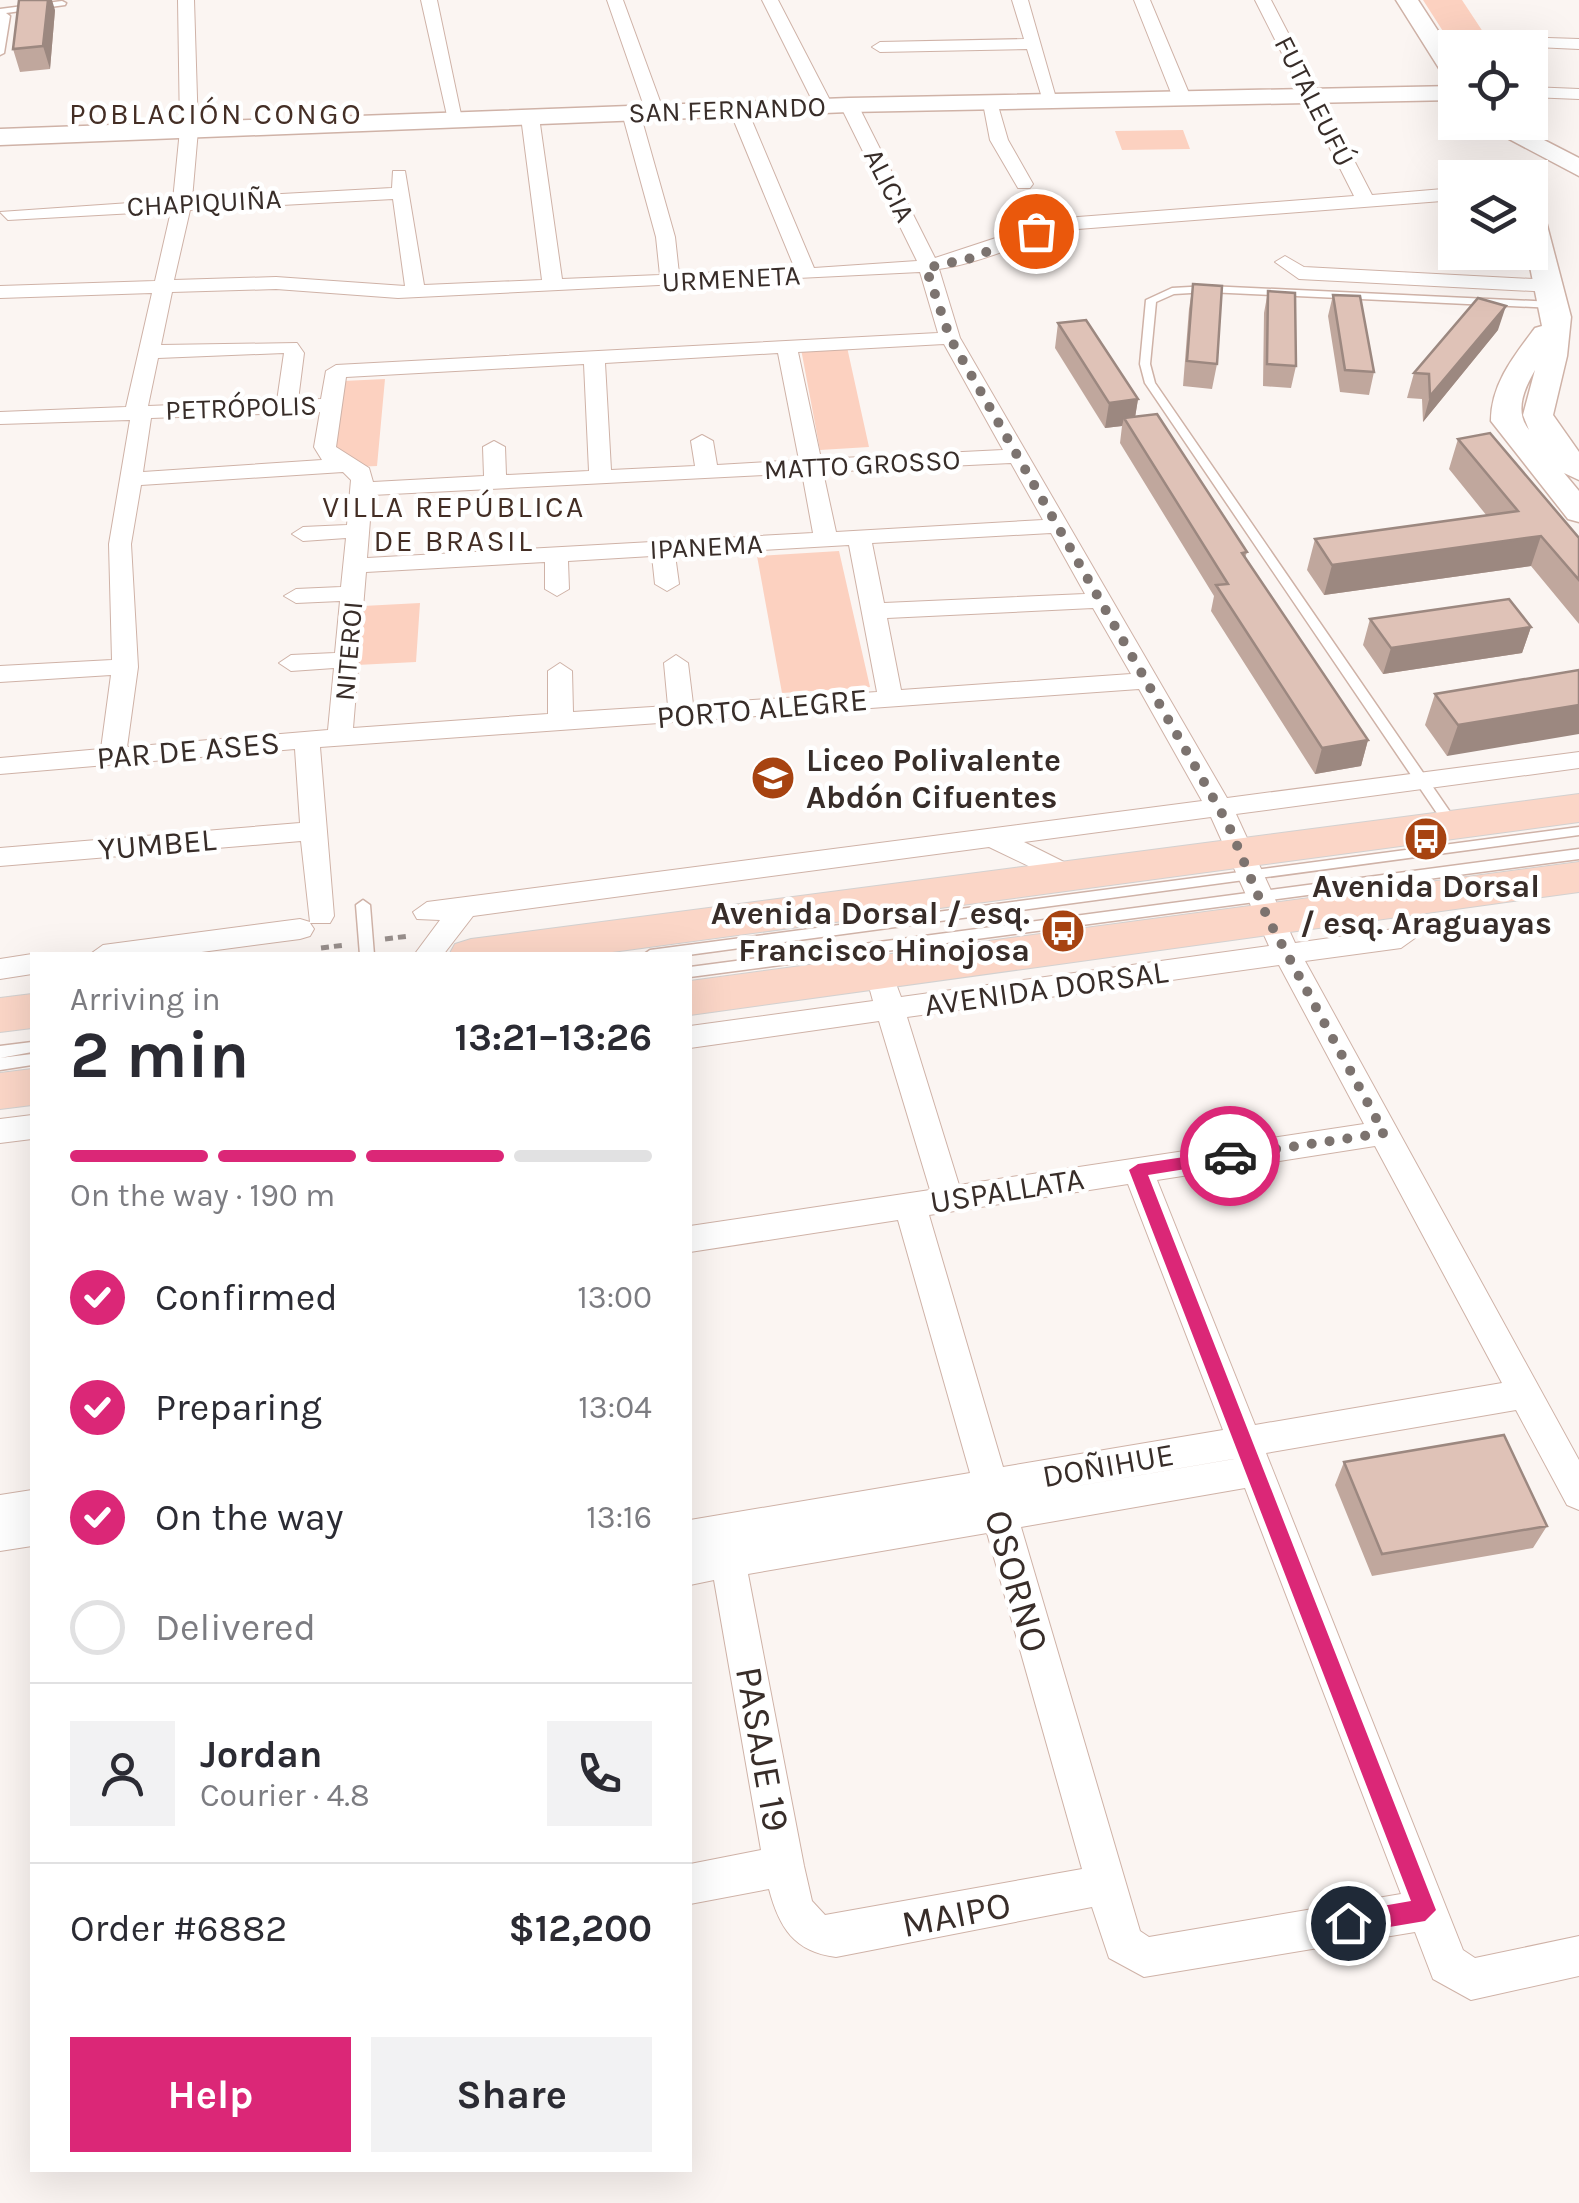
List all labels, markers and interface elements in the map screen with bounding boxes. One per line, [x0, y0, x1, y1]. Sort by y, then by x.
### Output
street label: FUTALEUFÚ [1268, 30, 1362, 172]
map controls [1438, 30, 1548, 270]
button: locate [1438, 30, 1548, 140]
street label: SAN FERNANDO [628, 90, 826, 129]
district label: POBLACIÓN CONGO [69, 96, 363, 132]
street label: ALICIA [857, 143, 922, 228]
button: layers [1438, 160, 1548, 270]
street label: CHAPIQUIÑA [126, 182, 282, 223]
pin [994, 189, 1079, 274]
icon: bag [1009, 204, 1064, 259]
street label: URMENETA [661, 258, 801, 299]
street label: PETRÓPOLIS [165, 388, 318, 427]
street label: MATTO GROSSO [763, 443, 961, 486]
district label: VILLA REPÚBLICA DE BRASIL [322, 489, 586, 559]
street label: IPANEMA [649, 527, 763, 566]
street label: NITEROI [328, 600, 369, 702]
street label: PORTO ALEGRE [655, 681, 869, 736]
street label: PAR DE ASES [95, 724, 281, 777]
place label: Liceo Polivalente Abdón Cifuentes [806, 742, 1061, 816]
school or university icon: Liceo Polivalente Abdón Cifuentes [750, 755, 796, 801]
bus stop icon: Avenida Dorsal / esq. Araguayas [1403, 816, 1449, 862]
street label: YUMBEL [96, 821, 218, 868]
place label: Avenida Dorsal / esq. Araguayas [1300, 868, 1552, 942]
place label: Avenida Dorsal / esq. Francisco Hinojosa [711, 895, 1030, 969]
bus stop icon: Avenida Dorsal / esq. Francisco Hinojosa [1040, 908, 1086, 954]
street label: AVENIDA DORSAL [922, 953, 1170, 1024]
text: Arriving in [70, 981, 221, 1018]
text: 13:21–13:26 [455, 1015, 652, 1060]
text: 2 min [70, 1017, 249, 1093]
courier [1180, 1106, 1280, 1206]
icon: car [1203, 1129, 1258, 1184]
street label: USPALLATA [928, 1160, 1087, 1221]
text: On the way · 190 m [70, 1177, 335, 1214]
icon: check [70, 1270, 125, 1325]
text: Confirmed [155, 1275, 338, 1320]
text: 13:00 [577, 1279, 652, 1316]
icon: check [70, 1380, 125, 1435]
text: Preparing [155, 1385, 322, 1430]
text: 13:04 [578, 1389, 652, 1426]
street label: DOÑIHUE [1039, 1436, 1177, 1495]
icon: check [70, 1490, 125, 1545]
text: On the way [155, 1495, 343, 1540]
text: 13:16 [586, 1499, 652, 1536]
street label: OSORNO [975, 1505, 1058, 1657]
text: Delivered [155, 1605, 316, 1650]
street label: PASAJE 19 [726, 1663, 799, 1835]
button: person [70, 1721, 175, 1826]
button: phone [547, 1721, 652, 1826]
text: Jordan [200, 1732, 323, 1777]
text: Courier · 4.8 [200, 1777, 370, 1814]
pin [1306, 1881, 1391, 1966]
street label: MAIPO [898, 1882, 1014, 1947]
icon: home [1321, 1896, 1376, 1951]
text: Order #6882 [70, 1906, 287, 1951]
text: $12,200 [509, 1906, 652, 1951]
button: Help [70, 2037, 351, 2152]
button: Share [371, 2037, 652, 2152]

